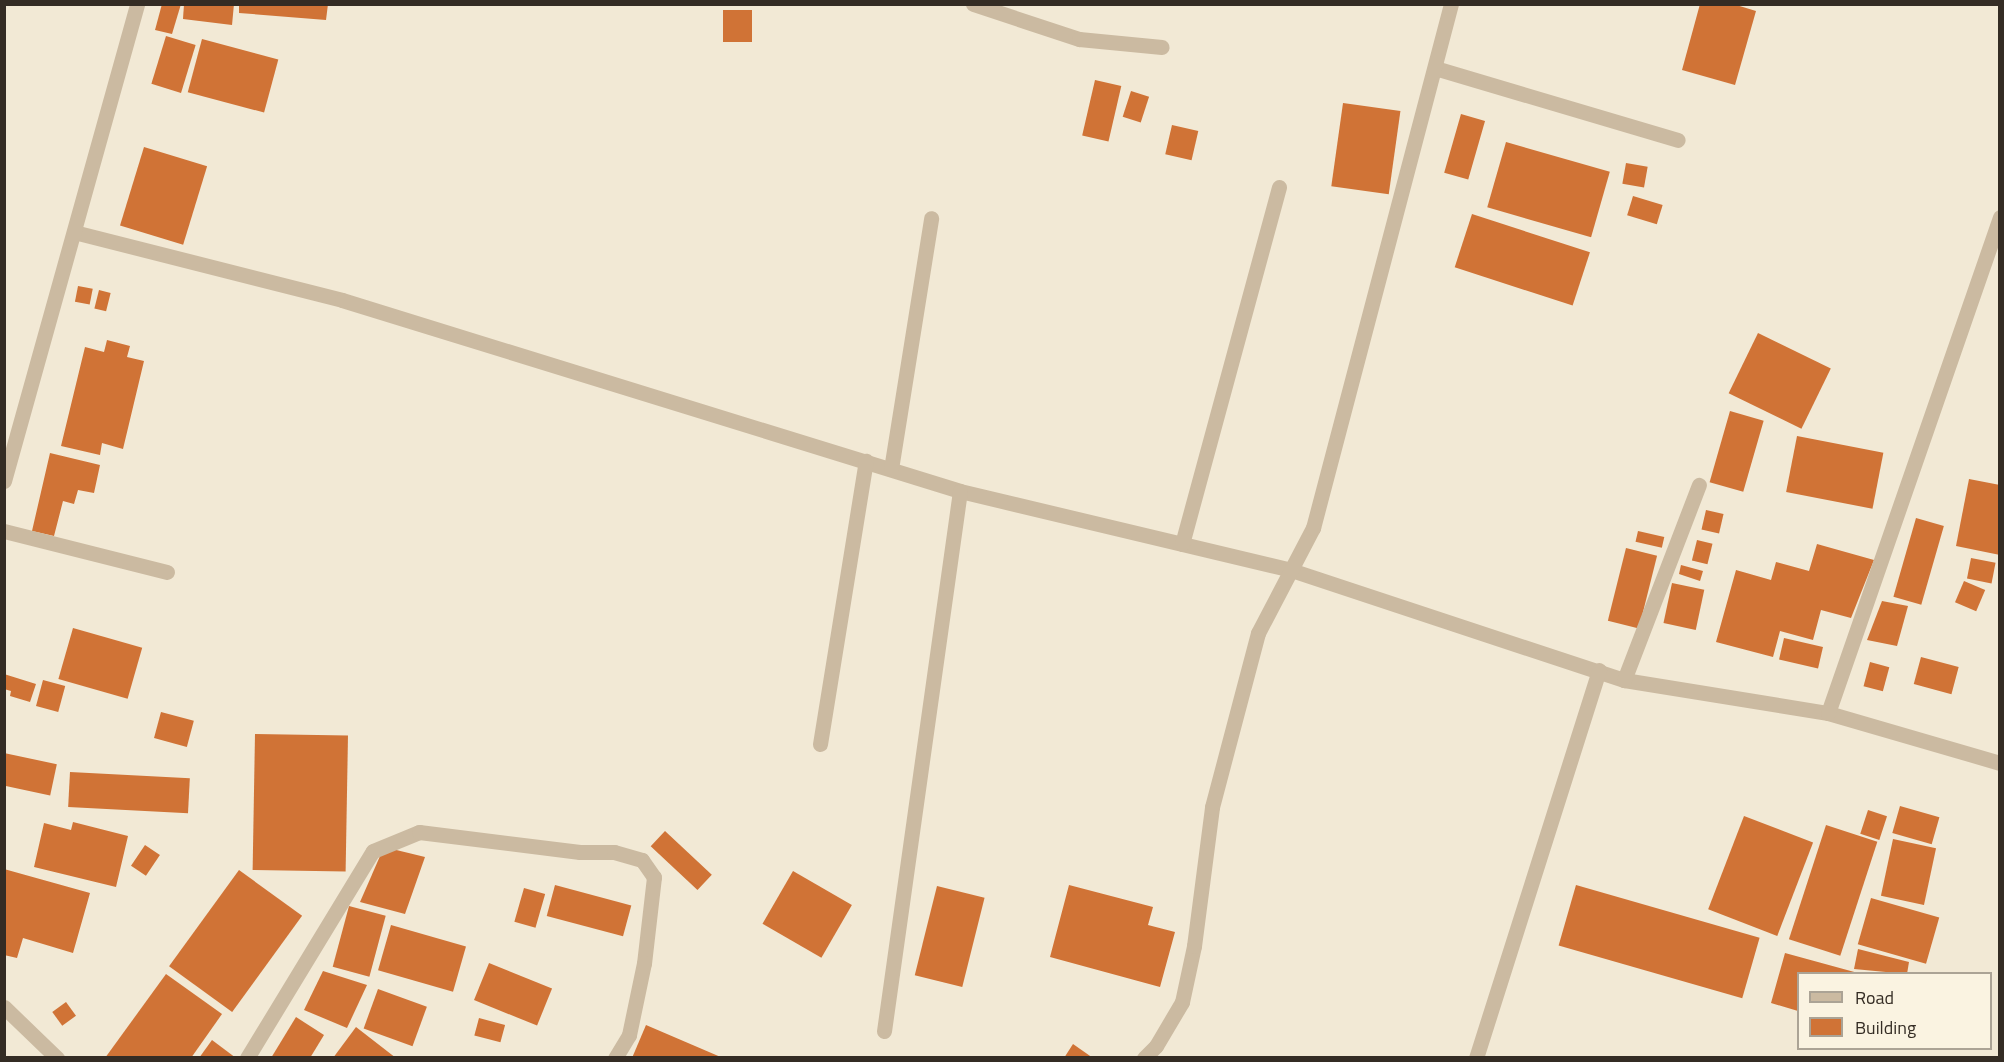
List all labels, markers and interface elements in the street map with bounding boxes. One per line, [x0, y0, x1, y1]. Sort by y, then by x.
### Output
legend [1797, 972, 1992, 1050]
text: Road [1855, 984, 1894, 1011]
text: Building [1855, 1014, 1916, 1041]

